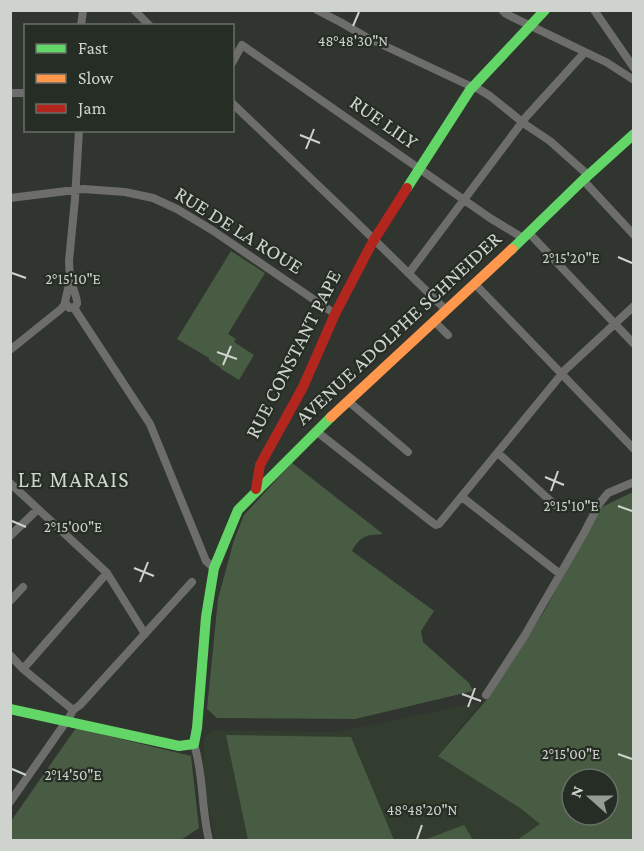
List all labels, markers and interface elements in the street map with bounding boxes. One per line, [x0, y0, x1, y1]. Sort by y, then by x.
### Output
legend [24, 24, 234, 132]
text: 48°48'30"N [318, 33, 388, 49]
text: Fast [78, 38, 109, 58]
text: Slow [78, 68, 114, 88]
street label: RUE LILY [345, 90, 423, 155]
text: Jam [76, 98, 107, 118]
street label: RUE DE LA ROUE [171, 181, 307, 279]
street label: AVENUE ADOLPHE SCHNEIDER [290, 226, 506, 430]
text: 2°15'20"E [542, 250, 600, 266]
street label: RUE CONSTANT PAPE [240, 266, 346, 442]
text: 2°15'10"E [45, 271, 101, 287]
district label: LE MARAIS [18, 467, 130, 492]
text: 2°15'10"E [543, 498, 599, 514]
text: 2°15'00"E [44, 519, 102, 535]
text: 2°15'00"E [542, 746, 600, 762]
text: 2°14'50"E [44, 767, 102, 783]
north arrow [560, 767, 620, 827]
text: N [567, 784, 586, 800]
text: 48°48'20"N [387, 802, 458, 818]

